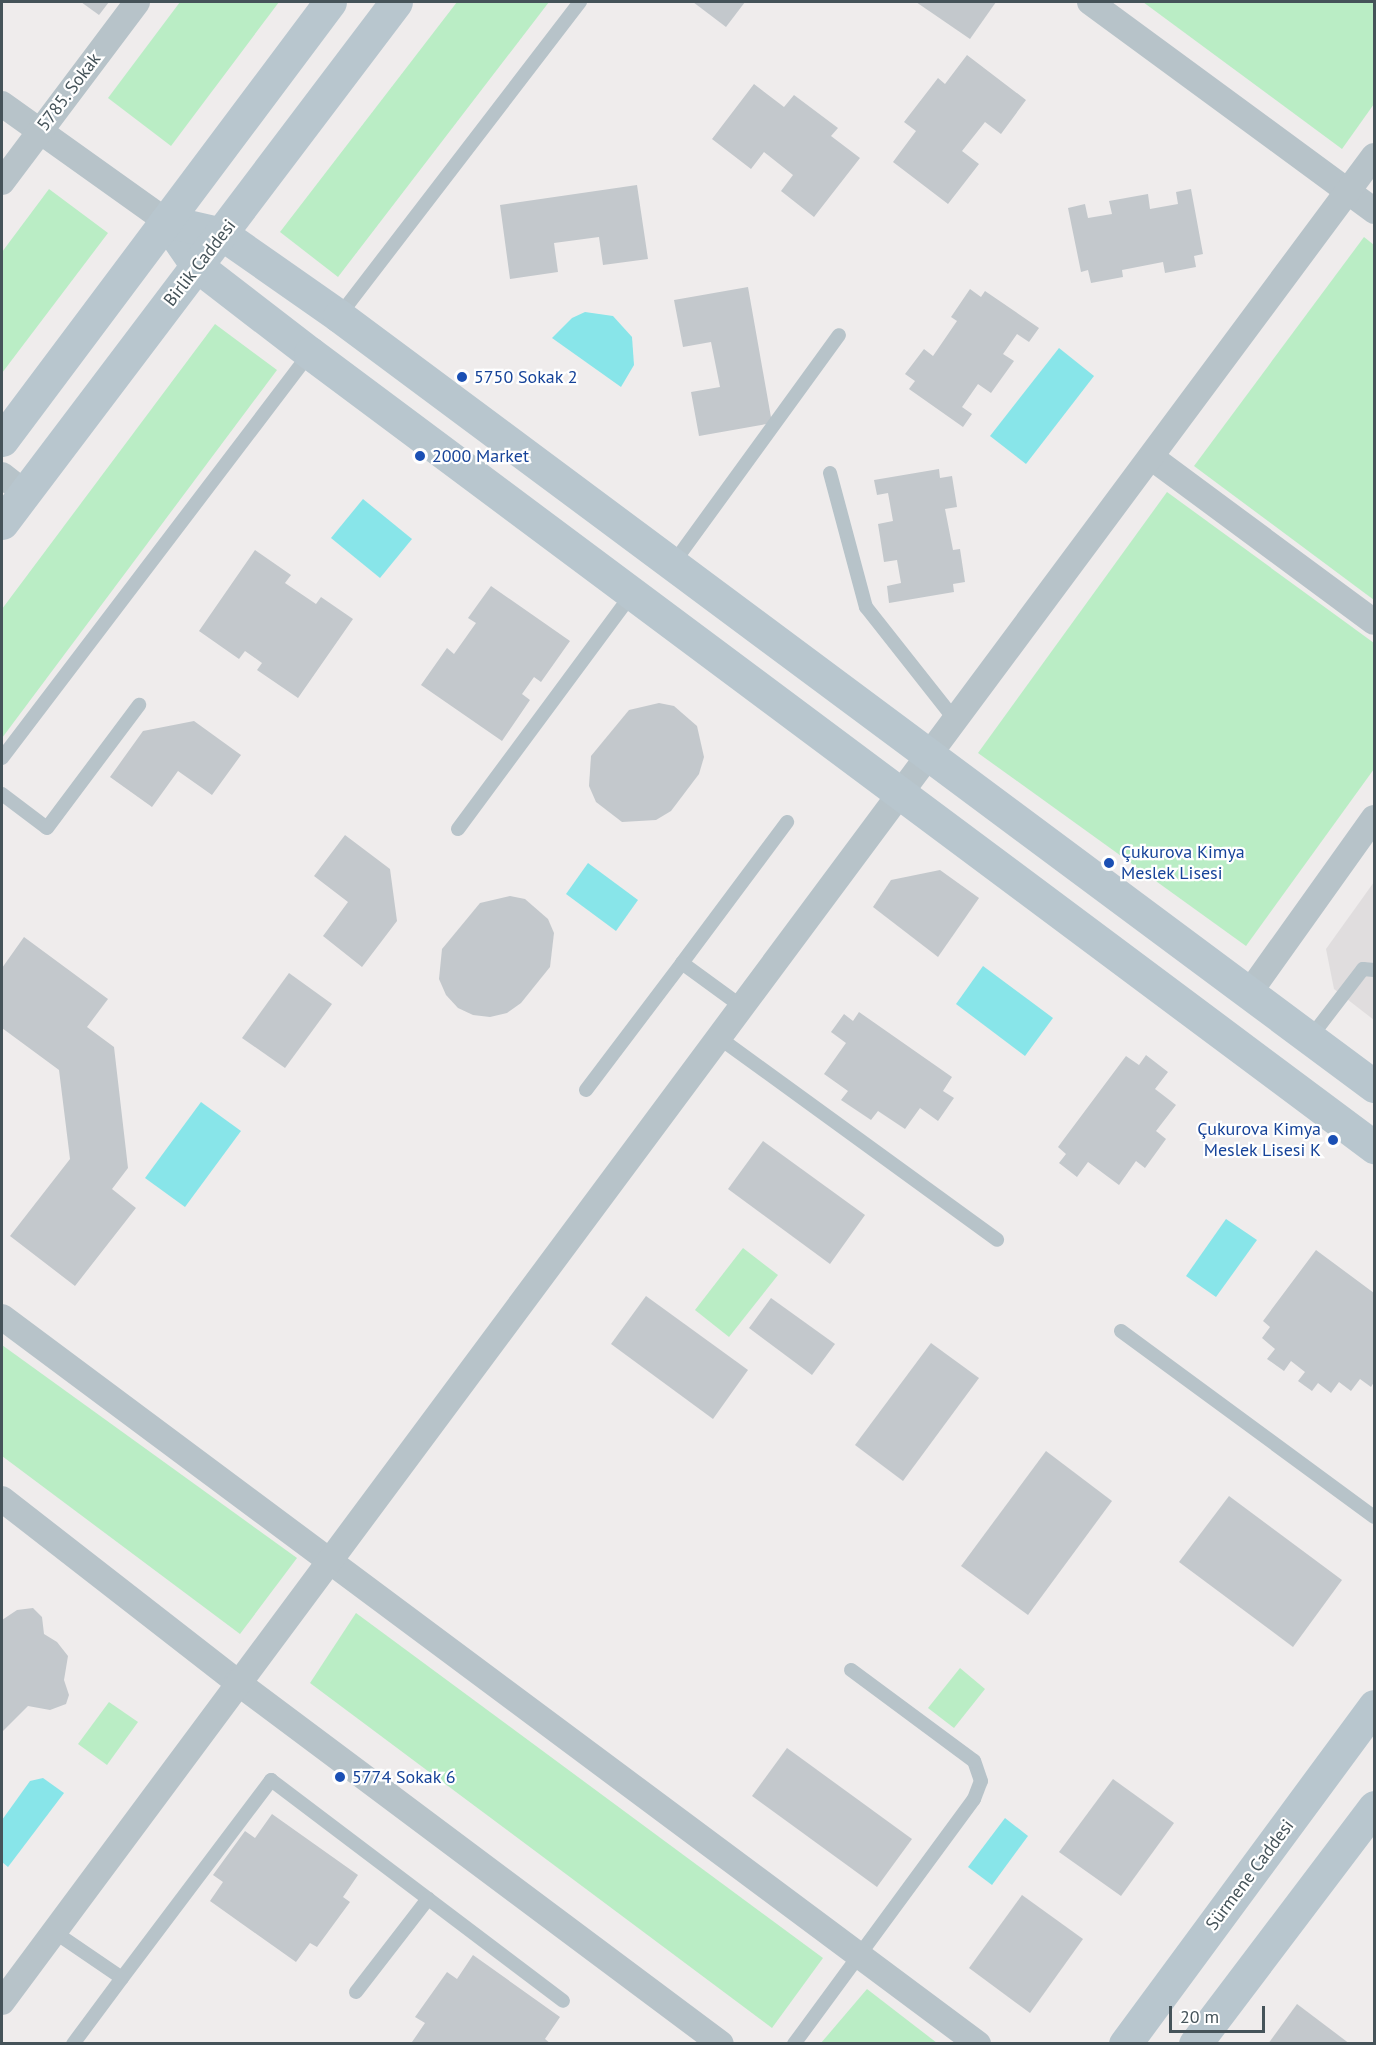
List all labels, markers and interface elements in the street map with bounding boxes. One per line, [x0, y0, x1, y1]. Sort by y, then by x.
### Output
street label: 5785. Sokak [32, 48, 106, 136]
street label: Birlik Caddesi [159, 215, 241, 311]
place label: 5750 Sokak 2 [474, 366, 578, 388]
marker: 5750 Sokak 2 [455, 370, 469, 384]
place label: 2000 Market [432, 445, 529, 467]
marker: 2000 Market [413, 449, 427, 463]
place label: Çukurova Kimya Meslek Lisesi [1121, 842, 1245, 884]
marker: Çukurova Kimya Meslek Lisesi [1102, 856, 1116, 870]
place label: Çukurova Kimya Meslek Lisesi K [1197, 1119, 1321, 1162]
marker: Çukurova Kimya Meslek Lisesi K [1326, 1133, 1340, 1147]
place label: 5774 Sokak 6 [352, 1766, 456, 1788]
marker: 5774 Sokak 6 [333, 1770, 347, 1784]
street label: Sürmene Caddesi [1201, 1815, 1299, 1935]
scale bar [1172, 1994, 1268, 2032]
text: 20 m [1180, 2005, 1219, 2028]

